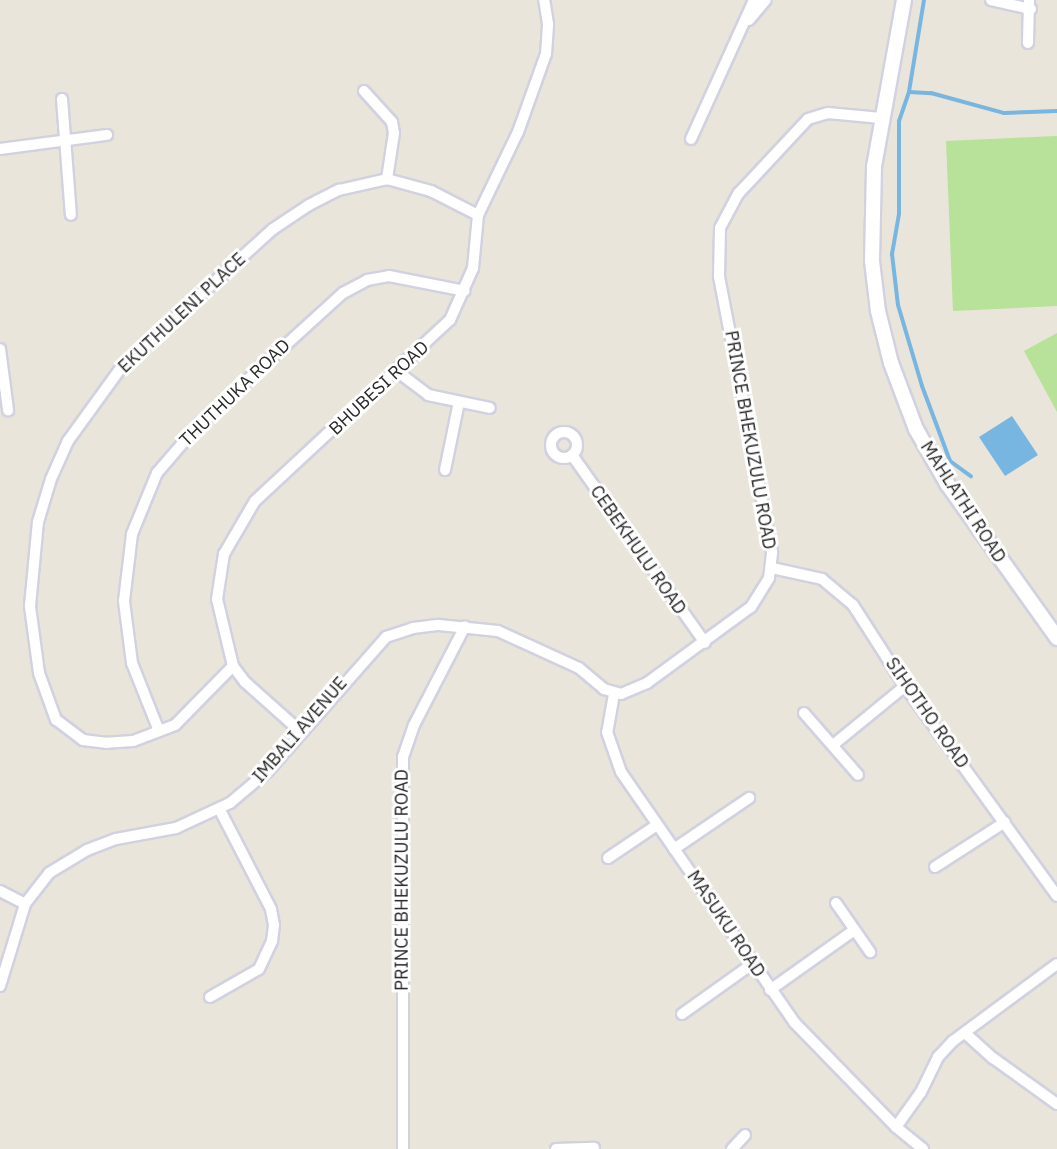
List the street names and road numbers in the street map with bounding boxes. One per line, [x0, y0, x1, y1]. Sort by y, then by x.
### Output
street label: EKUTHULENI PLACE [114, 248, 250, 378]
street label: PRINCE BHEKUZULU ROAD [720, 329, 780, 551]
street label: THUTHUKA ROAD [175, 335, 295, 451]
street label: BHUBESI ROAD [325, 336, 433, 440]
street label: MAHLATHI ROAD [916, 437, 1010, 567]
street label: CEBEKHULU ROAD [585, 481, 691, 619]
street label: SIHOTHO ROAD [881, 653, 973, 773]
street label: IMBALI AVENUE [248, 673, 352, 787]
street label: PRINCE BHEKUZULU ROAD [391, 769, 413, 991]
street label: MASUKU ROAD [682, 867, 770, 981]

